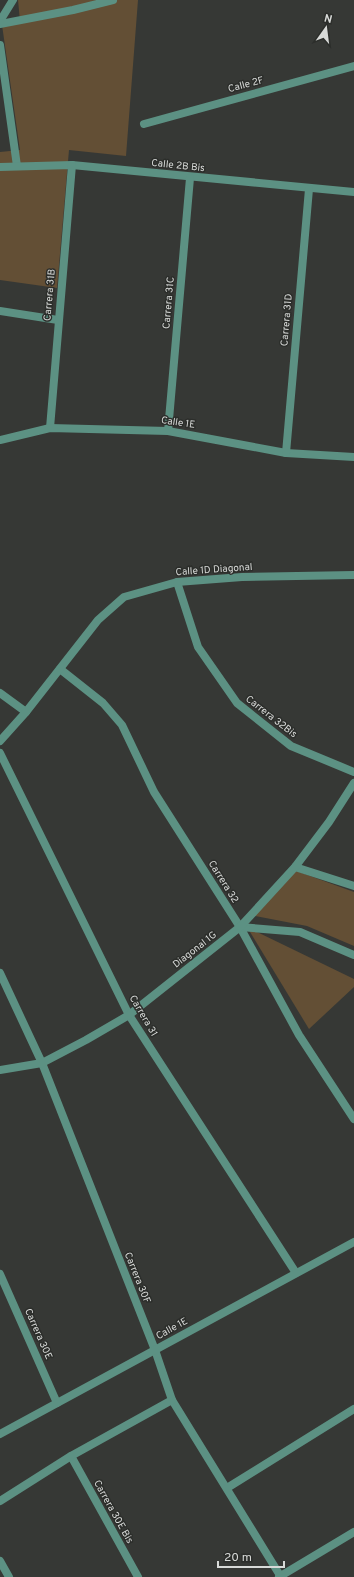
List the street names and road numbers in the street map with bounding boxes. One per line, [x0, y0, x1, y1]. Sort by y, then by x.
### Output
street label: Calle 2F [227, 74, 266, 96]
street label: Calle 2B Bis [151, 157, 206, 175]
street label: Carrera 31B [41, 268, 59, 322]
street label: Carrera 31C [160, 276, 178, 330]
street label: Carrera 31D [278, 293, 296, 347]
street label: Calle 1E [160, 414, 196, 432]
street label: Calle 1D Diagonal [175, 561, 253, 579]
street label: Carrera 32Bis [243, 693, 300, 741]
street label: Carrera 32 [205, 858, 241, 906]
street label: Diagonal 1G [170, 929, 220, 971]
street label: Carrera 31 [126, 993, 160, 1039]
street label: Carrera 30F [121, 1250, 153, 1306]
street label: Carrera 30E [21, 1306, 55, 1362]
street label: Calle 1E [154, 1315, 190, 1343]
street label: Carrera 30E Bis [90, 1478, 136, 1546]

